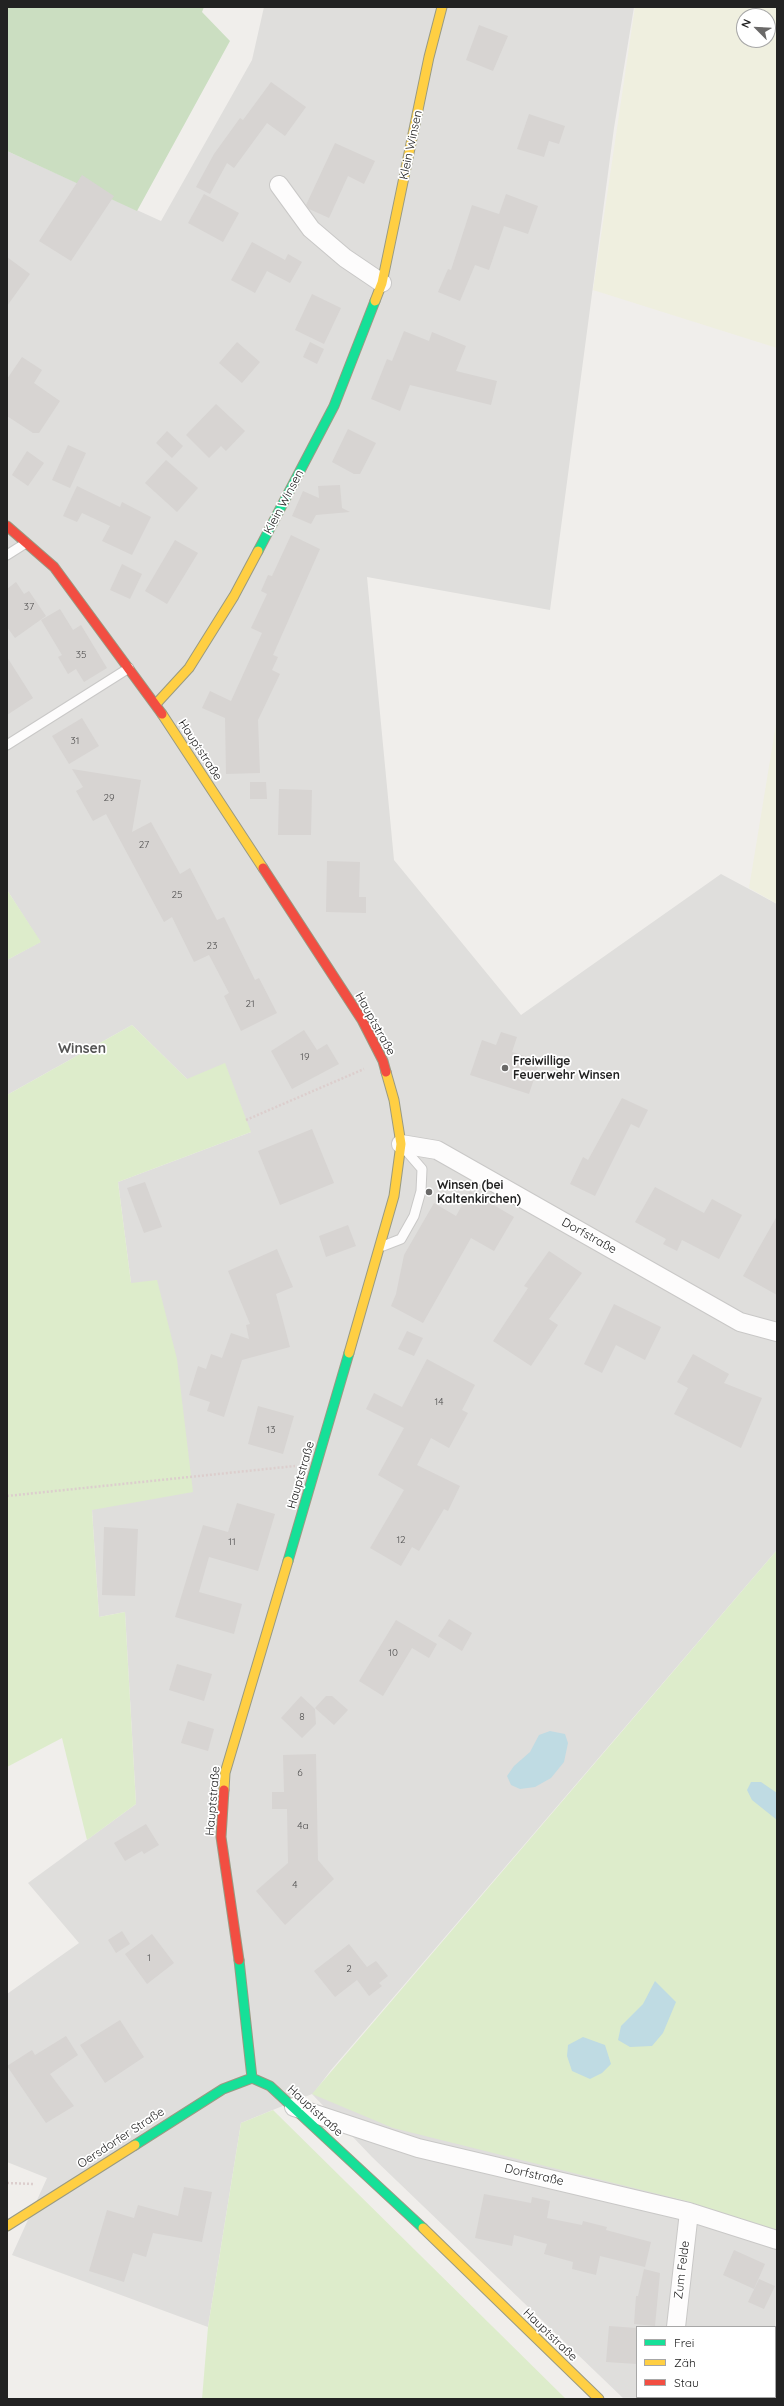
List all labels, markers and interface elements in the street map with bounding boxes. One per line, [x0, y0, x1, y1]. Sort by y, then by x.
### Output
north arrow [736, 8, 776, 48]
text: N [738, 17, 754, 30]
street label: Klein Winsen [397, 109, 425, 181]
street label: Klein Winsen [261, 467, 307, 537]
house number: 37 [24, 601, 34, 613]
house number: 35 [76, 649, 86, 661]
street label: Hauptstraße [175, 717, 225, 783]
house number: 31 [71, 735, 79, 747]
house number: 29 [103, 792, 115, 804]
house number: 27 [139, 839, 149, 851]
house number: 25 [172, 889, 182, 901]
house number: 23 [207, 940, 217, 952]
street label: Hauptstraße [352, 990, 398, 1058]
house number: 21 [245, 998, 255, 1010]
district label: Winsen [58, 1041, 106, 1057]
house number: 19 [300, 1051, 310, 1063]
place label: Freiwillige Feuerwehr Winsen [513, 1054, 620, 1082]
marker: Freiwillige Feuerwehr Winsen [500, 1063, 510, 1073]
place label: Winsen (bei Kaltenkirchen) [437, 1178, 521, 1206]
marker: Winsen (bei Kaltenkirchen) [424, 1187, 434, 1197]
street label: Dorfstraße [559, 1215, 619, 1257]
house number: 14 [435, 1396, 443, 1408]
house number: 13 [267, 1424, 275, 1436]
street label: Hauptstraße [284, 1440, 318, 1510]
house number: 12 [396, 1534, 406, 1546]
house number: 11 [228, 1536, 236, 1548]
house number: 10 [388, 1647, 398, 1659]
house number: 8 [299, 1711, 305, 1723]
street label: Hauptstraße [203, 1766, 223, 1836]
house number: 6 [297, 1767, 303, 1779]
house number: 4a [297, 1820, 309, 1832]
house number: 4 [292, 1879, 298, 1891]
house number: 1 [147, 1952, 151, 1964]
house number: 2 [346, 1963, 352, 1975]
street label: Hauptstraße [284, 2082, 346, 2140]
street label: Oersdorfer Straße [75, 2105, 167, 2171]
street label: Dorfstraße [503, 2161, 565, 2189]
street label: Zum Felde [671, 2240, 693, 2300]
street label: Hauptstraße [520, 2306, 580, 2364]
legend [636, 2326, 776, 2398]
text: Frei [674, 2335, 694, 2350]
text: Zäh [674, 2355, 696, 2370]
text: Stau [674, 2375, 699, 2390]

